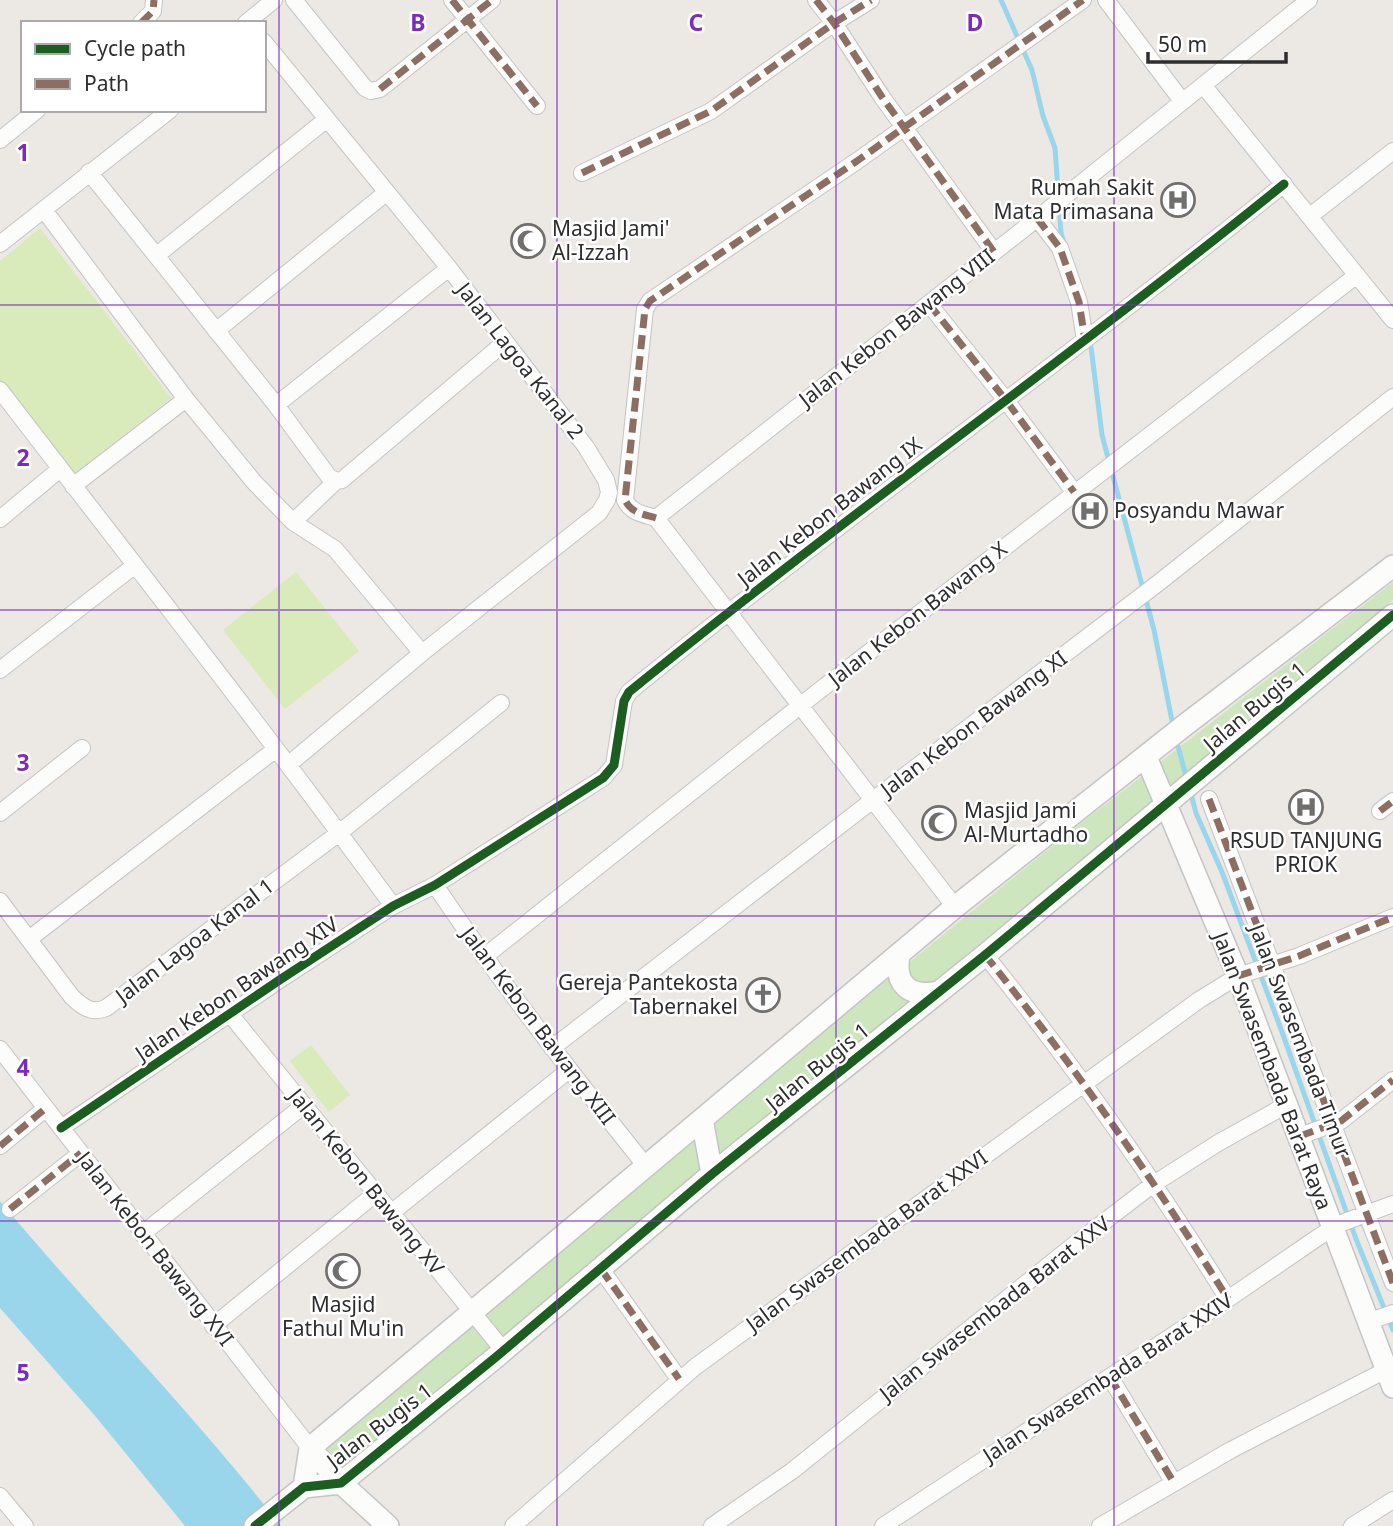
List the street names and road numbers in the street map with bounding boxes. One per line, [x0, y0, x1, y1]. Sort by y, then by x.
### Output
street label: Jalan Kebon Bawang VIII [791, 242, 1000, 414]
street label: Jalan Lagoa Kanal 2 [450, 275, 591, 444]
street label: Jalan Kebon Bawang IX [730, 430, 928, 593]
street label: Jalan Kebon Bawang X [821, 534, 1013, 693]
street label: Jalan Kebon Bawang XI [873, 644, 1072, 804]
street label: Jalan Bugis 1 [1196, 655, 1311, 759]
street label: Jalan Lagoa Kanal 1 [108, 871, 279, 1010]
street label: Jalan Kebon Bawang XIV [128, 909, 344, 1068]
street label: Jalan Swasembada Timur [1243, 918, 1359, 1162]
street label: Jalan Kebon Bawang XIII [454, 919, 622, 1130]
street label: Jalan Swasembada Barat Raya [1206, 926, 1339, 1213]
street label: Jalan Bugis 1 [758, 1016, 875, 1118]
street label: Jalan Kebon Bawang XV [282, 1081, 451, 1281]
street label: Jalan Kebon Bawang XVI [70, 1144, 240, 1351]
street label: Jalan Swasembada Barat XXVI [741, 1145, 993, 1337]
street label: Jalan Swasembada Barat XXV [875, 1211, 1115, 1407]
street label: Jalan Swasembada Barat XXIV [976, 1286, 1238, 1470]
street label: Jalan Bugis 1 [319, 1376, 438, 1475]

